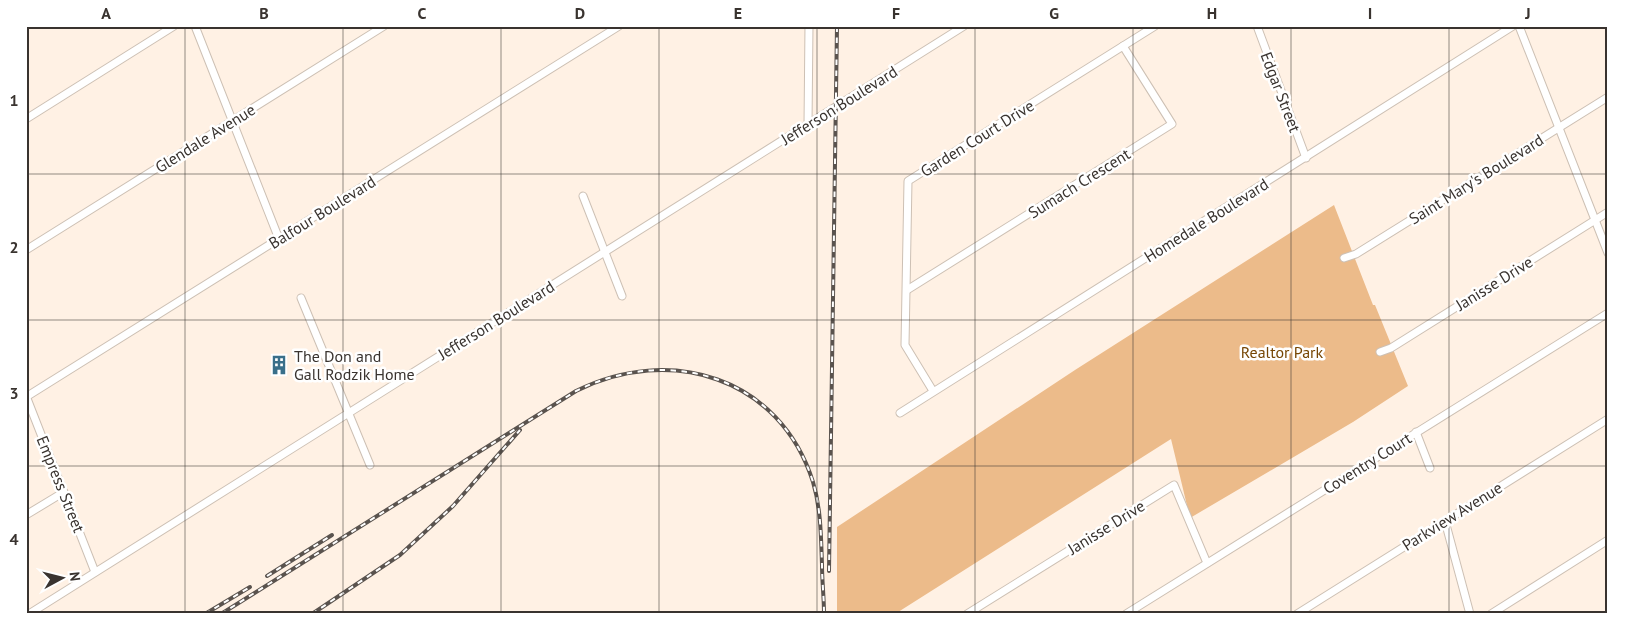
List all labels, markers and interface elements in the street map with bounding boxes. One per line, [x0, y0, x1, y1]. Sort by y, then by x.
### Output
text: A [101, 3, 111, 23]
text: B [259, 3, 269, 23]
text: C [418, 3, 427, 23]
text: D [575, 3, 585, 23]
text: E [734, 3, 742, 23]
text: F [892, 3, 900, 23]
text: G [1049, 3, 1059, 23]
text: H [1207, 3, 1217, 23]
text: I [1368, 3, 1372, 23]
text: J [1524, 3, 1531, 23]
street label: Edgar Street [1257, 49, 1306, 135]
street label: Jefferson Boulevard [776, 61, 901, 149]
text: 1 [9, 90, 19, 110]
street label: Garden Court Drive [916, 95, 1038, 181]
street label: Glendale Avenue [151, 99, 259, 177]
street label: Saint Mary's Boulevard [1405, 129, 1547, 229]
street label: Sumach Crescent [1024, 143, 1134, 222]
street label: Balfour Boulevard [265, 171, 379, 253]
street label: Homedale Boulevard [1140, 174, 1272, 266]
text: 2 [9, 237, 19, 257]
street label: Janisse Drive [1451, 251, 1536, 315]
street label: Jefferson Boulevard [433, 276, 558, 364]
park label: Realtor Park [1241, 342, 1324, 362]
place label: The Don and Gall Rodzik Home [294, 346, 415, 384]
building icon: The Don and Gall Rodzik Home [268, 354, 290, 376]
text: 3 [9, 383, 19, 403]
street label: Coventry Court [1319, 428, 1415, 498]
street label: Empress Street [33, 433, 90, 536]
street label: Parkview Avenue [1398, 477, 1506, 555]
street label: Janisse Drive [1063, 495, 1148, 559]
text: 4 [9, 529, 19, 549]
north arrow [38, 552, 88, 602]
text: N [65, 571, 84, 582]

